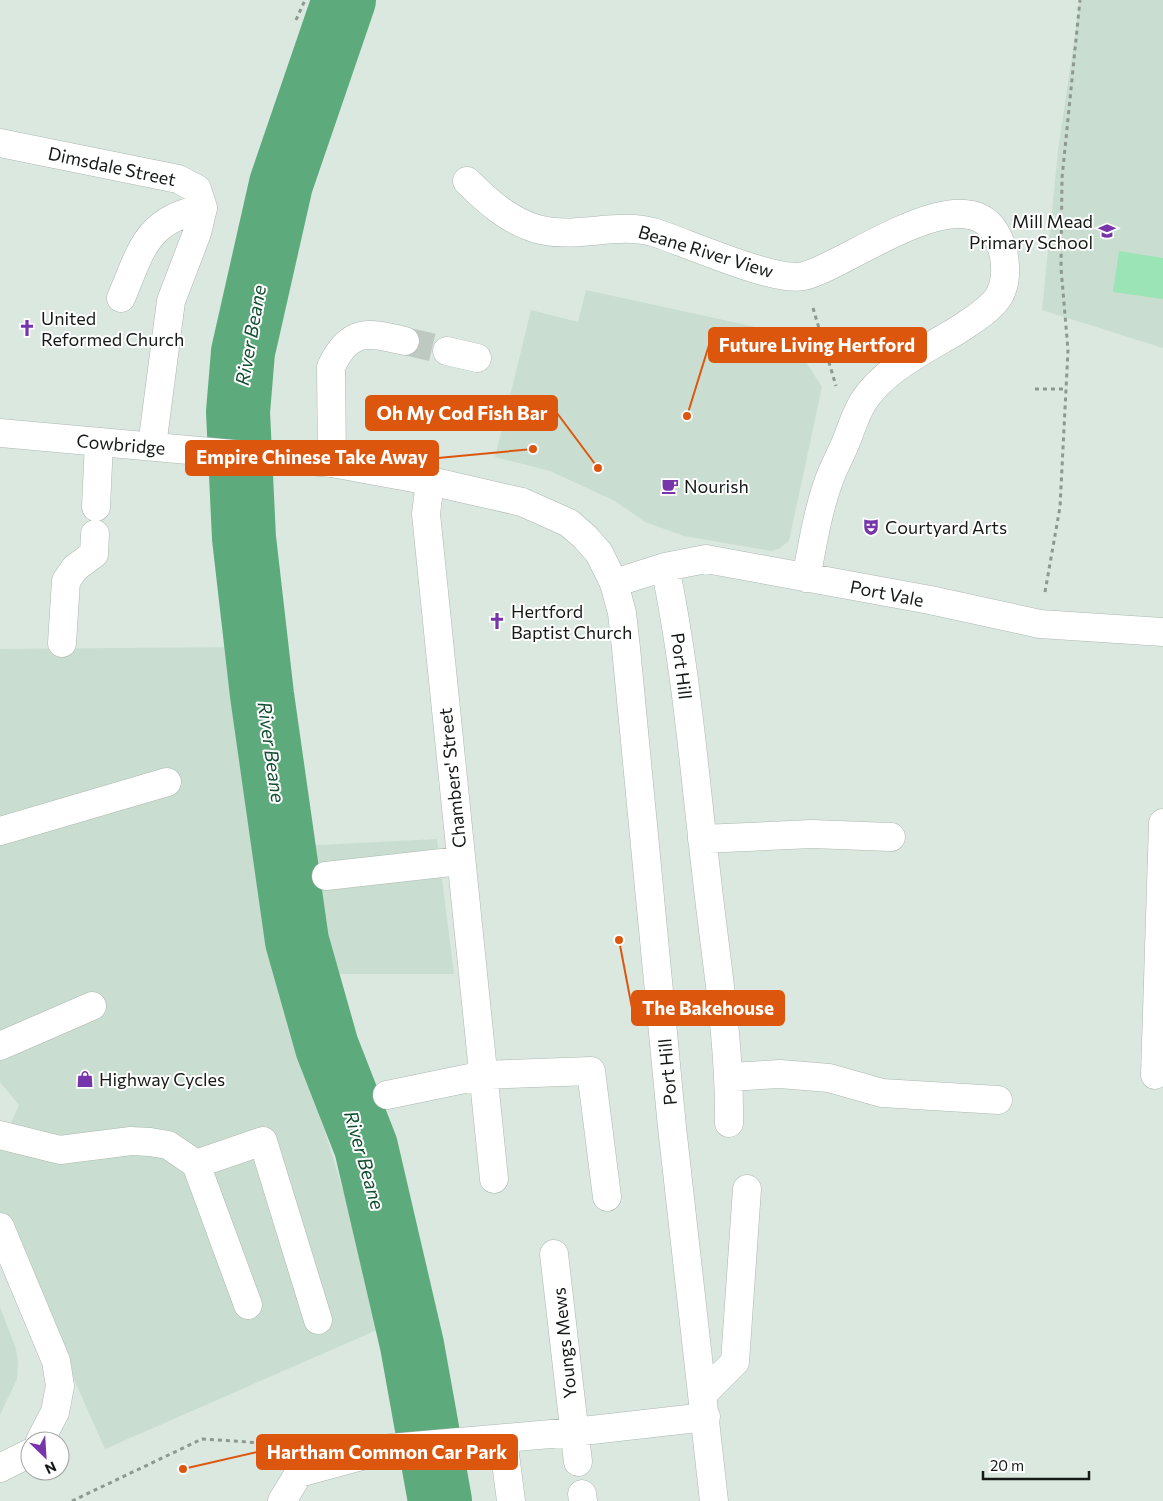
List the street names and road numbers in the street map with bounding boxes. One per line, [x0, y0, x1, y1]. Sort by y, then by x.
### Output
street label: Dimsdale Street [46, 142, 178, 190]
street label: Beane River View [636, 220, 776, 282]
street label: Cowbridge [76, 429, 166, 459]
street label: Port Vale [848, 575, 926, 611]
street label: Port Hill [667, 631, 697, 701]
street label: Chambers' Street [434, 707, 470, 849]
street label: Port Hill [653, 1038, 681, 1106]
street label: Youngs Mews [547, 1286, 581, 1400]

